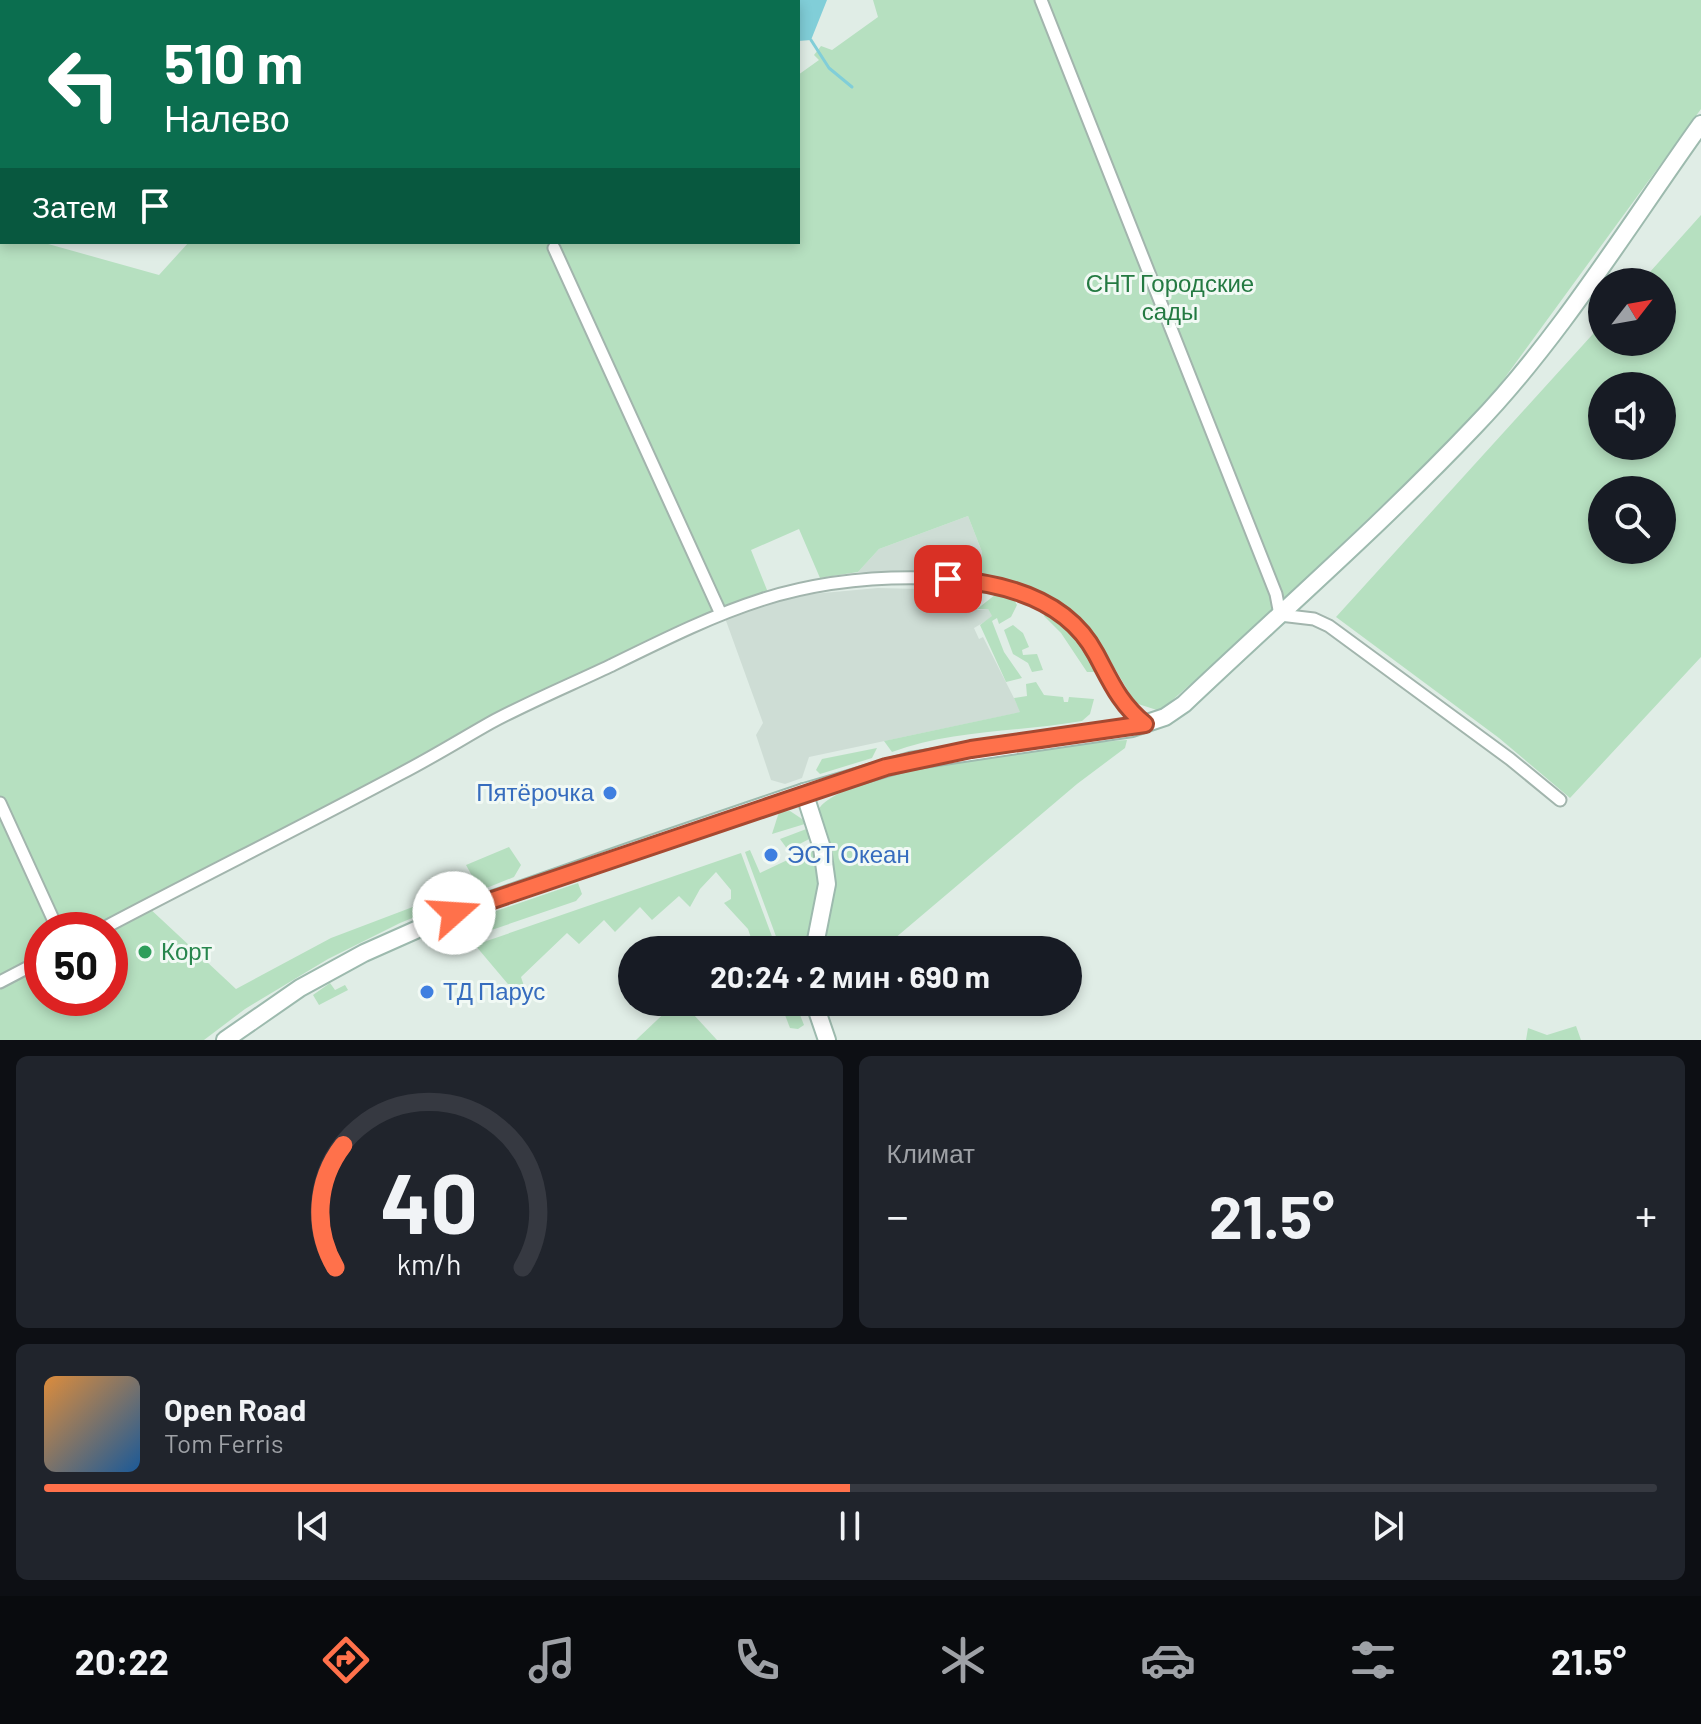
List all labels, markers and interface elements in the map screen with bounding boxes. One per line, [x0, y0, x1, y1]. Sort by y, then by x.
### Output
text: 510 m [164, 28, 303, 95]
icon: left [32, 32, 136, 136]
text: Налево [164, 96, 290, 139]
icon: arrive [133, 184, 177, 228]
text: Затем [32, 188, 117, 224]
park label: СНТ Городские сады [1086, 268, 1254, 325]
north arrow [1588, 268, 1676, 356]
map controls [1588, 268, 1676, 564]
button: sound [1588, 372, 1676, 460]
button: search [1588, 476, 1676, 564]
pin [914, 545, 982, 613]
icon: arrive [926, 557, 970, 601]
place label: Пятёрочка [476, 777, 595, 806]
marker: Пятёрочка [601, 784, 619, 802]
place label: ЭСТ Океан [787, 839, 910, 868]
marker: ЭСТ Океан [762, 846, 780, 864]
position arrow [412, 871, 496, 955]
speed limit sign: 50 [24, 912, 128, 1016]
place label: Корт [161, 936, 212, 965]
marker: Корт [136, 943, 154, 961]
text: 20:24 · 2 мин · 690 m [710, 958, 990, 994]
place label: ТД Парус [443, 976, 545, 1005]
marker: ТД Парус [418, 983, 436, 1001]
text: Климат [887, 1137, 975, 1168]
text: 40 [380, 1151, 478, 1251]
text: 21.5° [1209, 1179, 1335, 1251]
text: − [887, 1188, 909, 1241]
text: + [1635, 1188, 1657, 1241]
text: km/h [397, 1246, 462, 1281]
text: Open Road [164, 1391, 306, 1427]
text: Tom Ferris [164, 1427, 284, 1458]
icon: previous [291, 1504, 335, 1548]
icon: pause [828, 1504, 872, 1548]
icon: next [1366, 1504, 1410, 1548]
icon: directions [318, 1632, 374, 1688]
icon: music [524, 1632, 580, 1688]
icon: phone [729, 1632, 785, 1688]
icon: climate [935, 1632, 991, 1688]
icon: car [1140, 1632, 1196, 1688]
icon: filters [1345, 1632, 1401, 1688]
text: 20:22 [75, 1639, 169, 1682]
text: 21.5° [1551, 1639, 1626, 1682]

